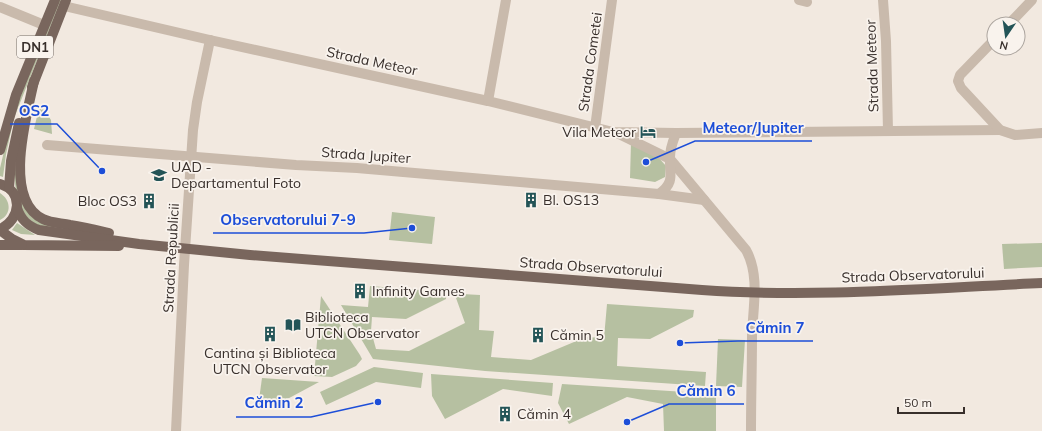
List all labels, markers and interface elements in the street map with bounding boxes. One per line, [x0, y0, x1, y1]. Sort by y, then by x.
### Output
street label: Strada Cometei [574, 11, 606, 113]
north arrow [986, 16, 1026, 56]
street label: Strada Meteor [861, 18, 883, 113]
road number: DN1 [17, 36, 53, 58]
text: N [998, 38, 1009, 53]
street label: Strada Meteor [325, 43, 420, 80]
callout: OS2 [10, 97, 57, 124]
text: OS2 [19, 101, 49, 120]
callout: Meteor/Jupiter [695, 114, 812, 141]
text: Meteor/Jupiter [702, 118, 804, 137]
place label: Vila Meteor [562, 123, 637, 141]
hotel icon: Vila Meteor [639, 123, 657, 141]
street label: Strada Jupiter [321, 143, 412, 167]
place label: UAD - Departamentul Foto [171, 158, 301, 192]
school or university icon: UAD - Departamentul Foto [150, 166, 168, 184]
building icon: Bl. OS13 [522, 191, 540, 209]
place label: Bl. OS13 [543, 191, 599, 209]
place label: Bloc OS3 [78, 192, 137, 210]
building icon: Bloc OS3 [140, 192, 158, 210]
street label: Strada Republicii [159, 203, 183, 313]
callout: Observatorului 7-9 [213, 206, 364, 233]
text: Observatorului 7-9 [220, 210, 356, 229]
street label: Strada Observatorului [519, 253, 663, 281]
street label: Strada Observatorului [841, 264, 985, 286]
building icon: Infinity Games [351, 282, 369, 300]
place label: Infinity Games [372, 282, 465, 300]
place label: Biblioteca UTCN Observator [305, 308, 421, 342]
callout: Cămin 7 [738, 314, 813, 341]
library icon: Biblioteca UTCN Observator [284, 316, 302, 334]
text: Cămin 7 [745, 318, 805, 337]
building icon: Cantina și Biblioteca UTCN Observator [261, 325, 279, 343]
building icon: Cămin 5 [529, 326, 547, 344]
place label: Cămin 5 [550, 326, 604, 344]
place label: Cantina și Biblioteca UTCN Observator [204, 344, 336, 378]
callout: Cămin 6 [669, 377, 744, 404]
text: Cămin 6 [676, 381, 736, 400]
scale bar [898, 389, 964, 415]
callout: Cămin 2 [236, 390, 311, 417]
text: Cămin 2 [244, 393, 304, 412]
text: 50 m [904, 395, 932, 410]
building icon: Cămin 4 [496, 405, 514, 423]
place label: Cămin 4 [517, 405, 571, 423]

